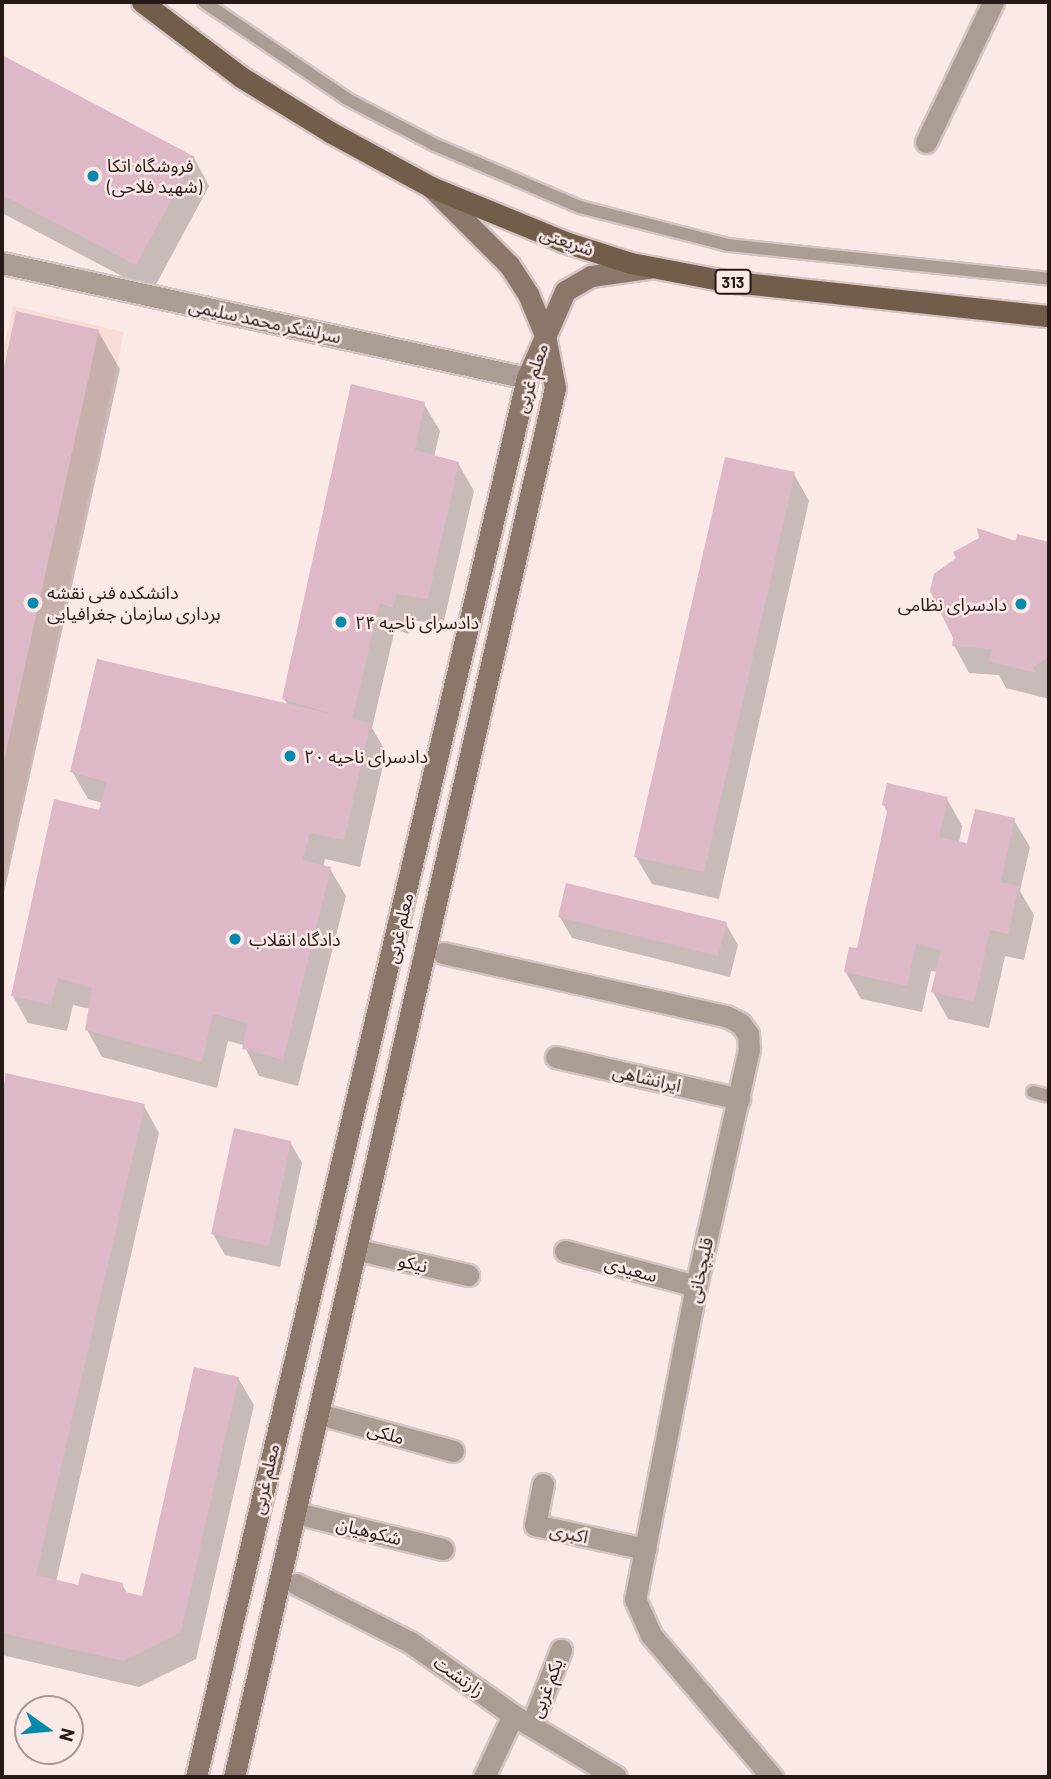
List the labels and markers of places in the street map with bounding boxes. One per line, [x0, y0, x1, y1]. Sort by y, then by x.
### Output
place label: فروشگاه اتکا (شهید فلاحی) [107, 155, 202, 198]
marker: فروشگاه اتکا (شهید فلاحی) [85, 168, 101, 184]
place label: دانشکده فنی نقشه برداری سازمان جغرافیایی [47, 582, 221, 624]
place label: دادسرای نظامی [898, 593, 1007, 615]
marker: دانشکده فنی نقشه برداری سازمان جغرافیایی [25, 595, 41, 611]
marker: دادسرای نظامی [1013, 596, 1029, 612]
place label: دادسرای ناحیه ۲۴ [355, 611, 479, 633]
marker: دادسرای ناحیه ۲۴ [333, 614, 349, 630]
place label: دادسرای ناحیه ۲۰ [304, 745, 428, 767]
marker: دادسرای ناحیه ۲۰ [282, 748, 298, 764]
place label: دادگاه انقلاب [249, 928, 341, 950]
marker: دادگاه انقلاب [227, 931, 243, 947]

